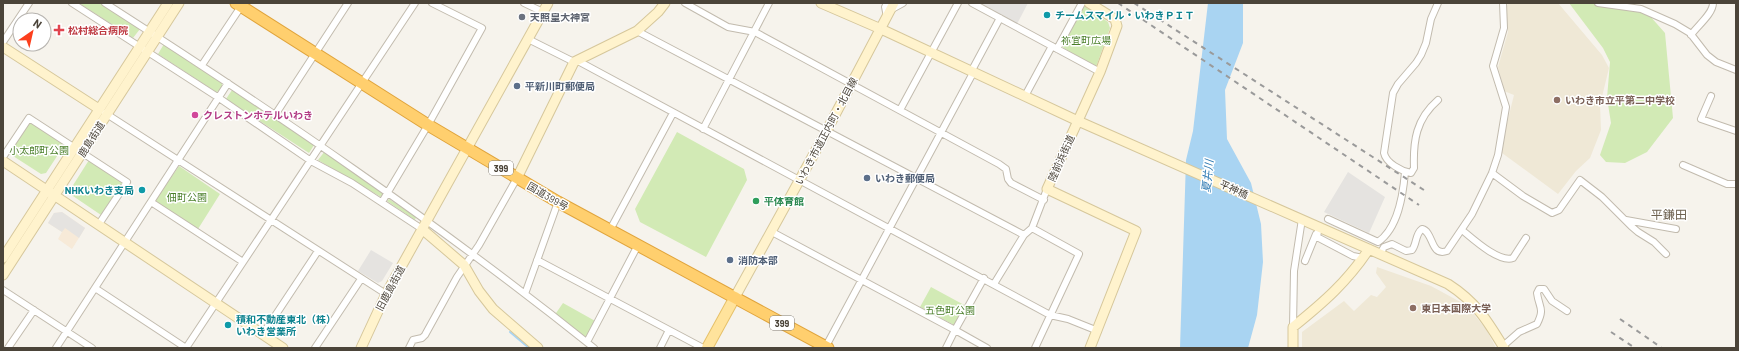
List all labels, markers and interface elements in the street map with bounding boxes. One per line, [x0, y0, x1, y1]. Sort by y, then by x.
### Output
place label: チームスマイル・いわきＰＩＴ [1055, 9, 1194, 21]
marker: チームスマイル・いわきＰＩＴ [1042, 10, 1052, 20]
place label: 天照皇大神宮 [530, 11, 590, 23]
north arrow [12, 12, 52, 52]
marker: 天照皇大神宮 [517, 12, 527, 22]
text: N [31, 16, 45, 31]
marker: 松村総合病院 [53, 24, 65, 36]
place label: 松村総合病院 [68, 24, 128, 36]
park label: 祢宜町広場 [1061, 34, 1111, 46]
street label: いわき市道正内町・北目線 [793, 75, 859, 187]
place label: 平新川町郵便局 [525, 80, 595, 92]
marker: 平新川町郵便局 [512, 81, 522, 91]
place label: いわき市立平第二中学校 [1565, 94, 1675, 106]
marker: いわき市立平第二中学校 [1552, 95, 1562, 105]
place label: クレストンホテルいわき [203, 109, 313, 121]
marker: クレストンホテルいわき [190, 110, 200, 120]
street label: 鹿島街道 [75, 119, 107, 159]
street label: 陸前浜街道 [1045, 133, 1077, 183]
park label: 小太郎町公園 [9, 144, 69, 156]
water label: 夏井川 [1199, 158, 1215, 193]
road number: 399 [489, 161, 513, 175]
place label: いわき郵便局 [875, 172, 935, 184]
marker: いわき郵便局 [862, 173, 872, 183]
street label: 平神橋 [1218, 177, 1250, 201]
street label: 国道399号 [525, 179, 571, 213]
place label: NHKいわき支局 [65, 184, 134, 196]
marker: NHKいわき支局 [137, 185, 147, 195]
park label: 佃町公園 [166, 191, 207, 203]
place label: 平体育館 [764, 195, 804, 207]
marker: 平体育館 [751, 196, 761, 206]
district label: 平鎌田 [1651, 207, 1687, 221]
place label: 消防本部 [738, 254, 778, 266]
marker: 消防本部 [725, 255, 735, 265]
street label: 旧鹿島街道 [373, 263, 407, 313]
place label: 東日本国際大学 [1421, 302, 1491, 314]
marker: 東日本国際大学 [1408, 303, 1418, 313]
park label: 五色町公園 [925, 304, 975, 316]
place label: 積和不動産東北（株） いわき営業所 [236, 313, 336, 337]
road number: 399 [770, 316, 794, 330]
marker: 積和不動産東北（株） いわき営業所 [223, 320, 233, 330]

